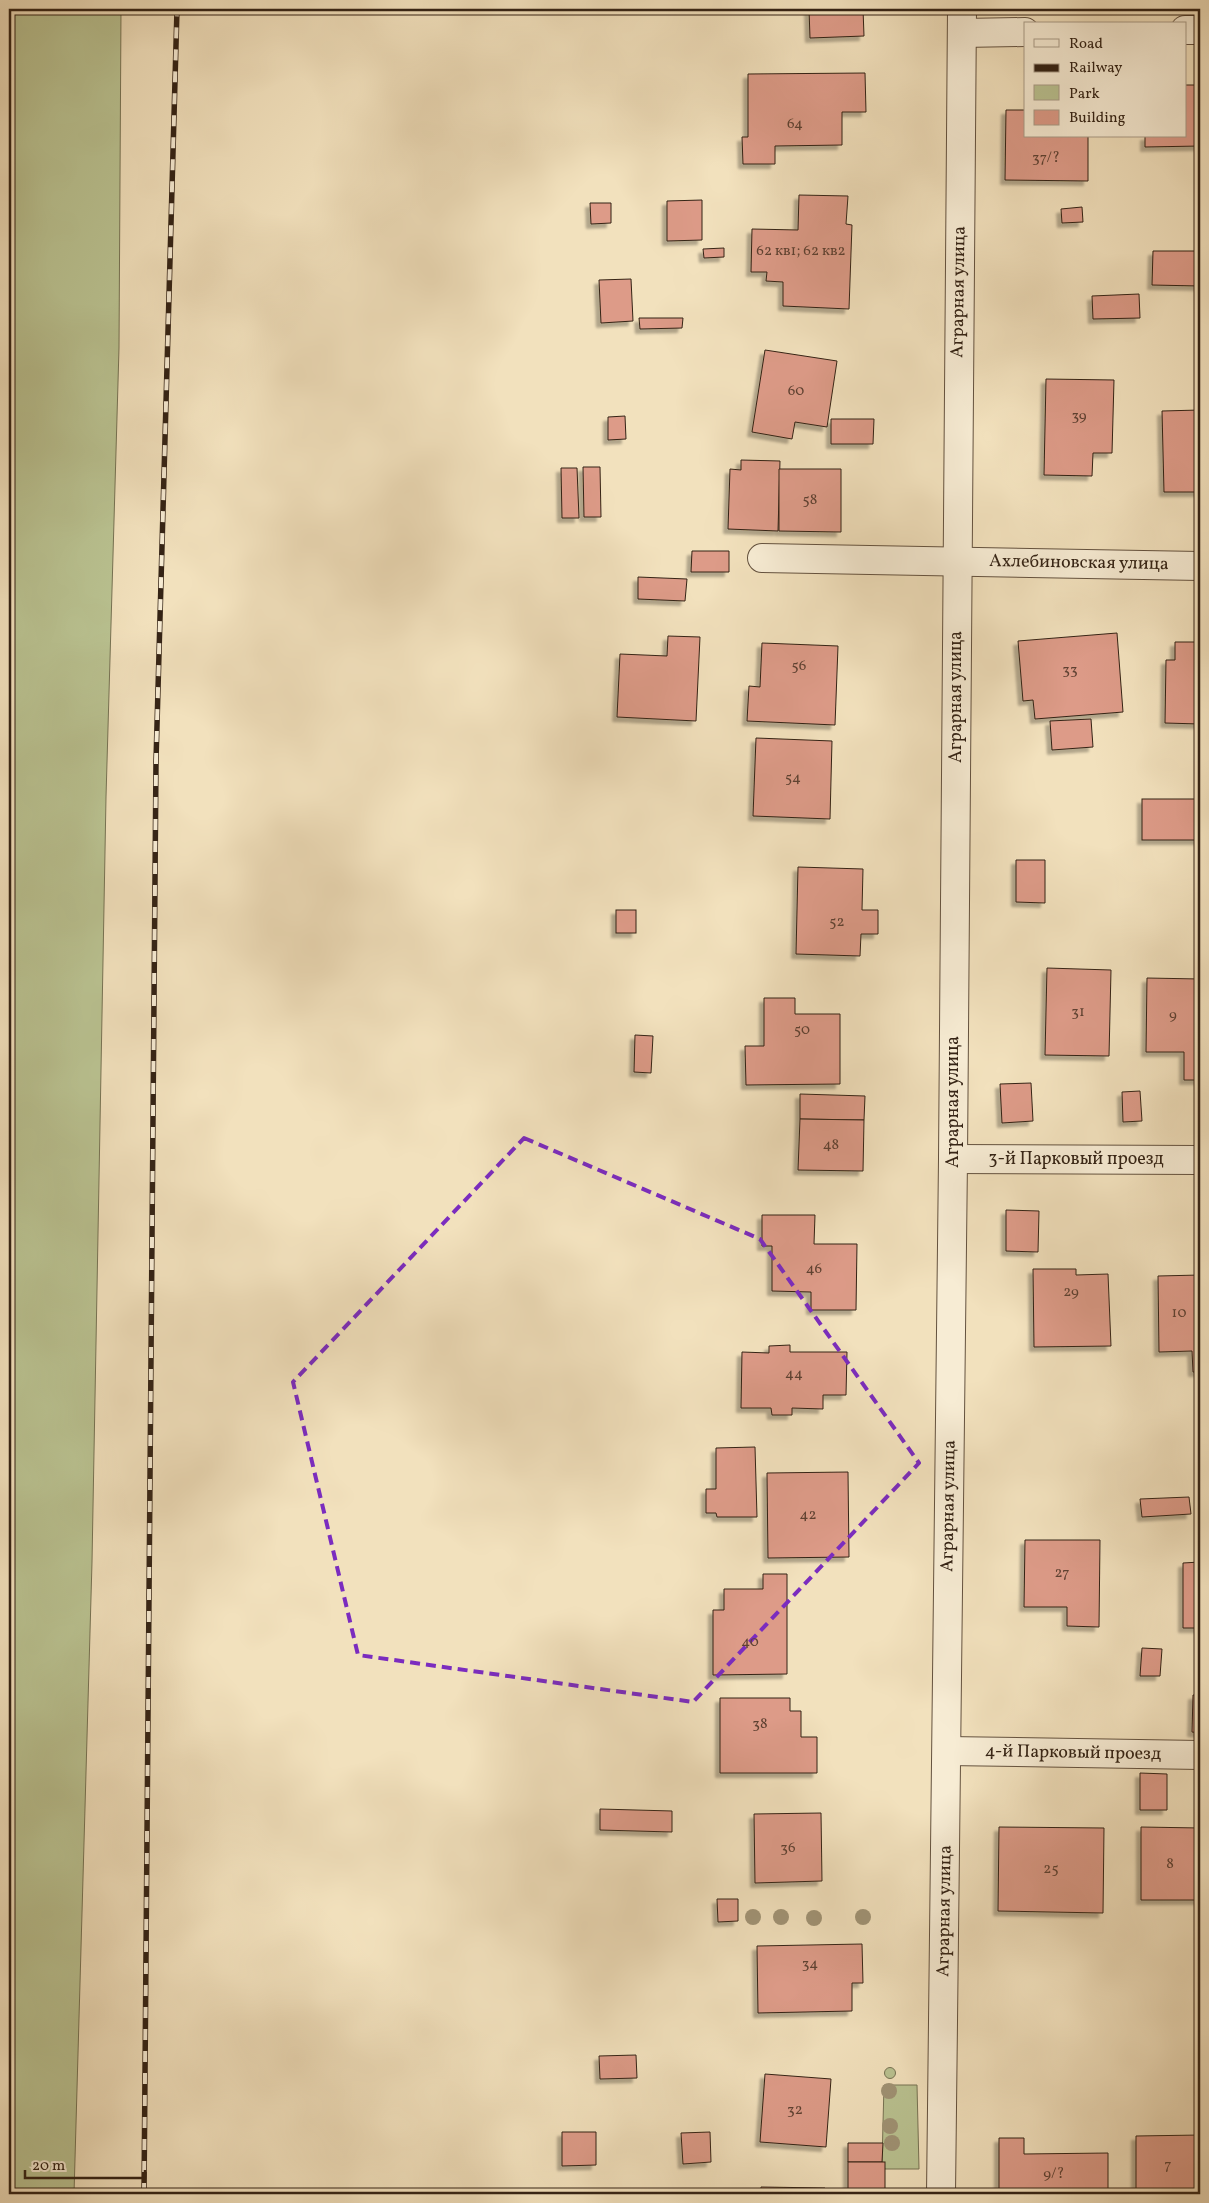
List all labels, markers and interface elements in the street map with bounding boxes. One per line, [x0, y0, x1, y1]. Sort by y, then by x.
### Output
legend [1024, 22, 1186, 138]
text: Road [1069, 34, 1103, 55]
text: Railway [1069, 58, 1122, 79]
text: Park [1069, 84, 1100, 105]
text: Building [1069, 108, 1126, 129]
house number: 64 [787, 114, 803, 135]
house number: 37/? [1032, 148, 1060, 169]
street label: Аграрная улица [945, 226, 973, 358]
house number: 62 кв1; 62 кв2 [756, 241, 846, 262]
house number: 60 [788, 381, 804, 402]
house number: 39 [1071, 406, 1087, 427]
house number: 58 [803, 490, 817, 511]
street label: Ахлебиновская улица [989, 549, 1169, 577]
street label: Аграрная улица [944, 631, 969, 763]
house number: 56 [792, 656, 806, 677]
house number: 33 [1062, 660, 1078, 681]
house number: 54 [785, 768, 801, 789]
house number: 52 [829, 912, 845, 933]
house number: 31 [1071, 1002, 1085, 1023]
house number: 9 [1169, 1005, 1177, 1026]
house number: 50 [794, 1020, 810, 1041]
street label: Аграрная улица [941, 1036, 966, 1168]
house number: 48 [823, 1135, 839, 1156]
street label: 3-й Парковый проезд [988, 1147, 1164, 1172]
house number: 46 [806, 1259, 822, 1280]
house number: 29 [1063, 1282, 1079, 1303]
house number: 10 [1172, 1303, 1186, 1324]
house number: 44 [785, 1364, 803, 1385]
street label: Аграрная улица [935, 1440, 963, 1572]
house number: 42 [799, 1505, 817, 1526]
house number: 27 [1055, 1563, 1069, 1584]
house number: 40 [741, 1632, 759, 1653]
house number: 38 [752, 1714, 768, 1735]
street label: 4-й Парковый проезд [985, 1739, 1161, 1767]
house number: 36 [780, 1838, 796, 1859]
street label: Аграрная улица [931, 1845, 959, 1977]
house number: 8 [1166, 1854, 1174, 1875]
house number: 25 [1043, 1859, 1059, 1880]
house number: 34 [802, 1954, 818, 1975]
house number: 32 [787, 2100, 803, 2121]
scale bar [25, 2148, 145, 2180]
house number: 7 [1164, 2155, 1172, 2176]
text: 20 m [32, 2156, 65, 2177]
house number: 9/? [1043, 2164, 1065, 2185]

